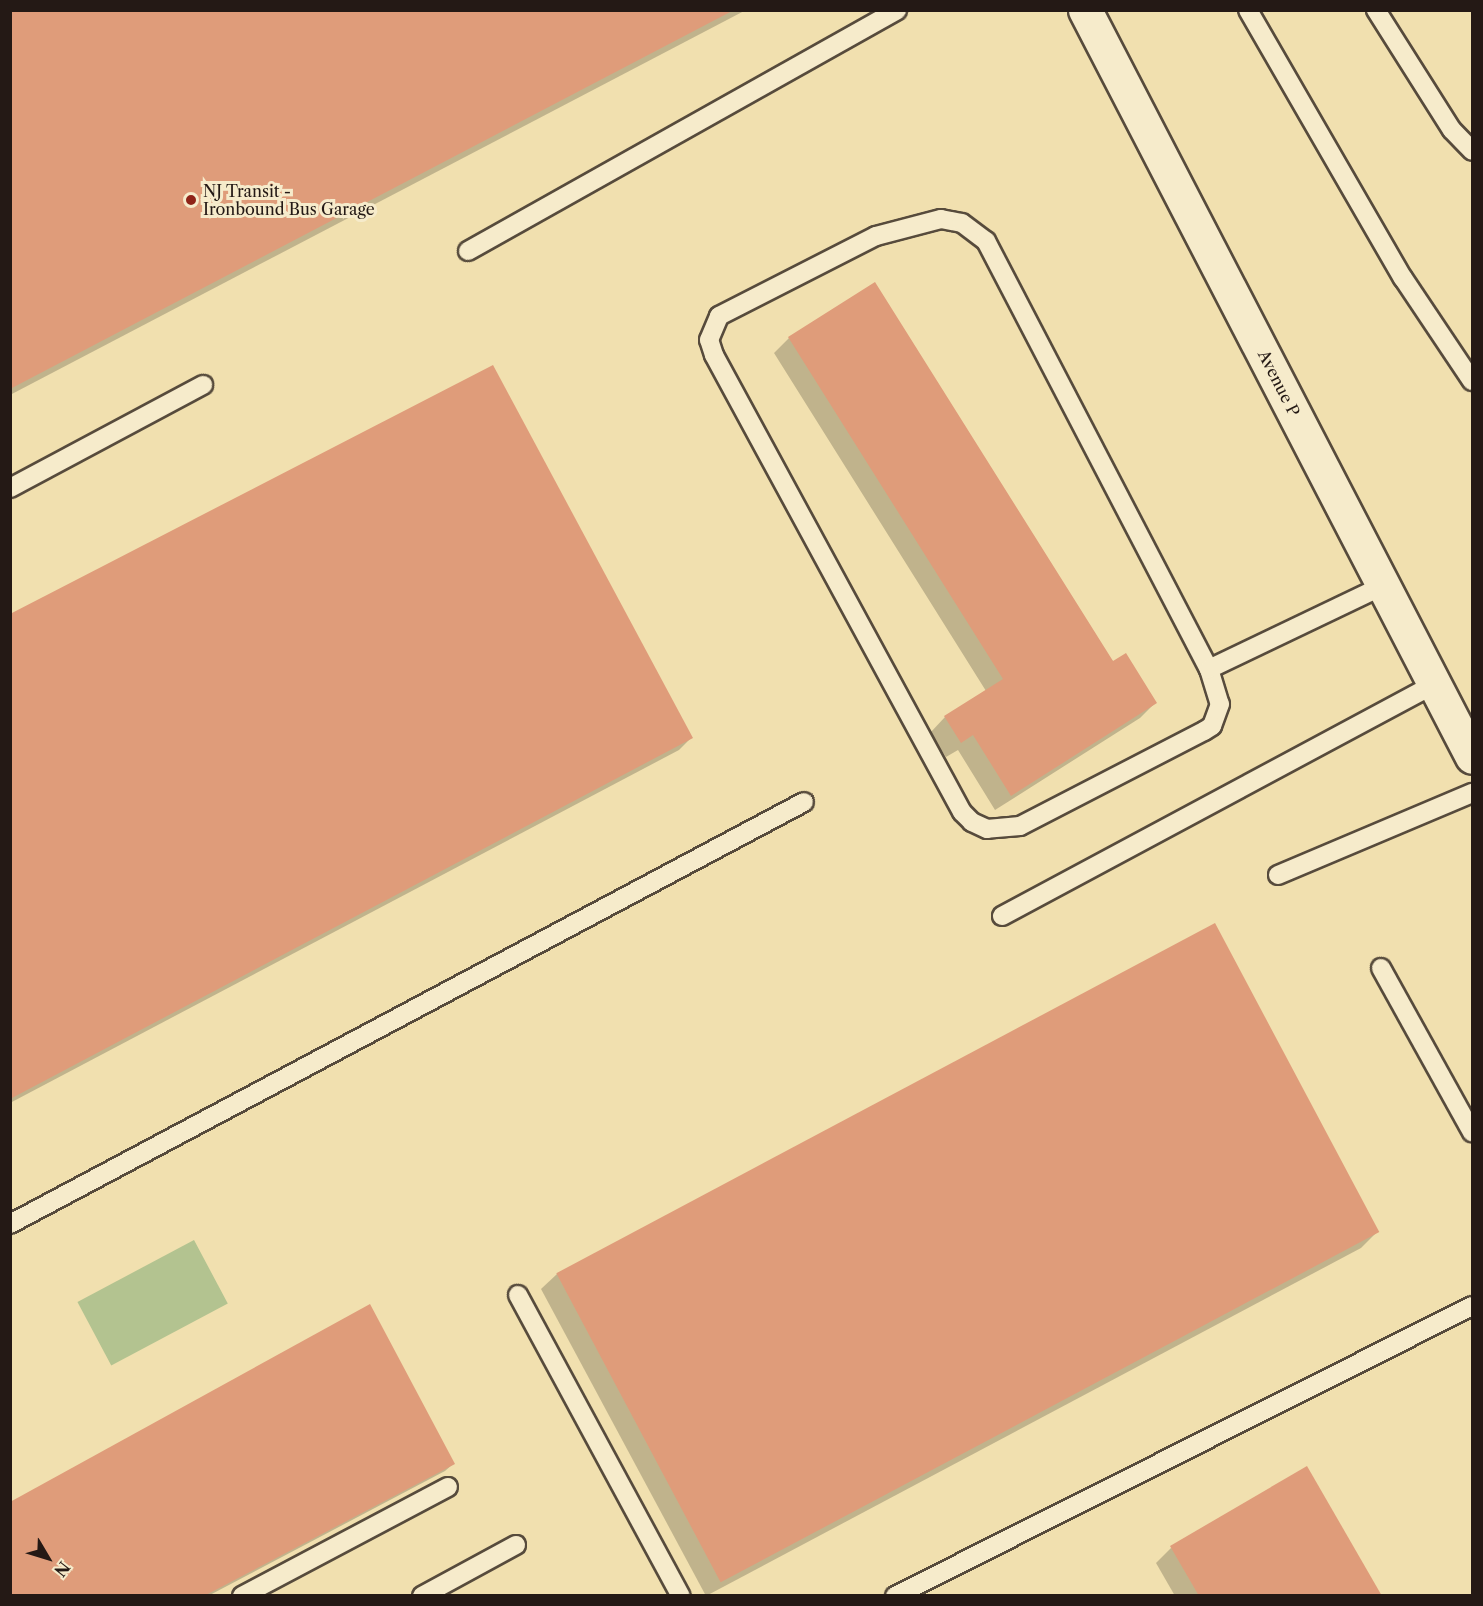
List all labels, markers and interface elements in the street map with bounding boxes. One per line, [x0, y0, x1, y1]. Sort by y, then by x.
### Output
place label: NJ Transit - Ironbound Bus Garage [203, 181, 375, 219]
marker: NJ Transit - Ironbound Bus Garage [184, 193, 198, 207]
street label: Avenue P [1254, 347, 1304, 419]
north arrow [18, 1528, 78, 1588]
text: N [50, 1557, 74, 1581]

